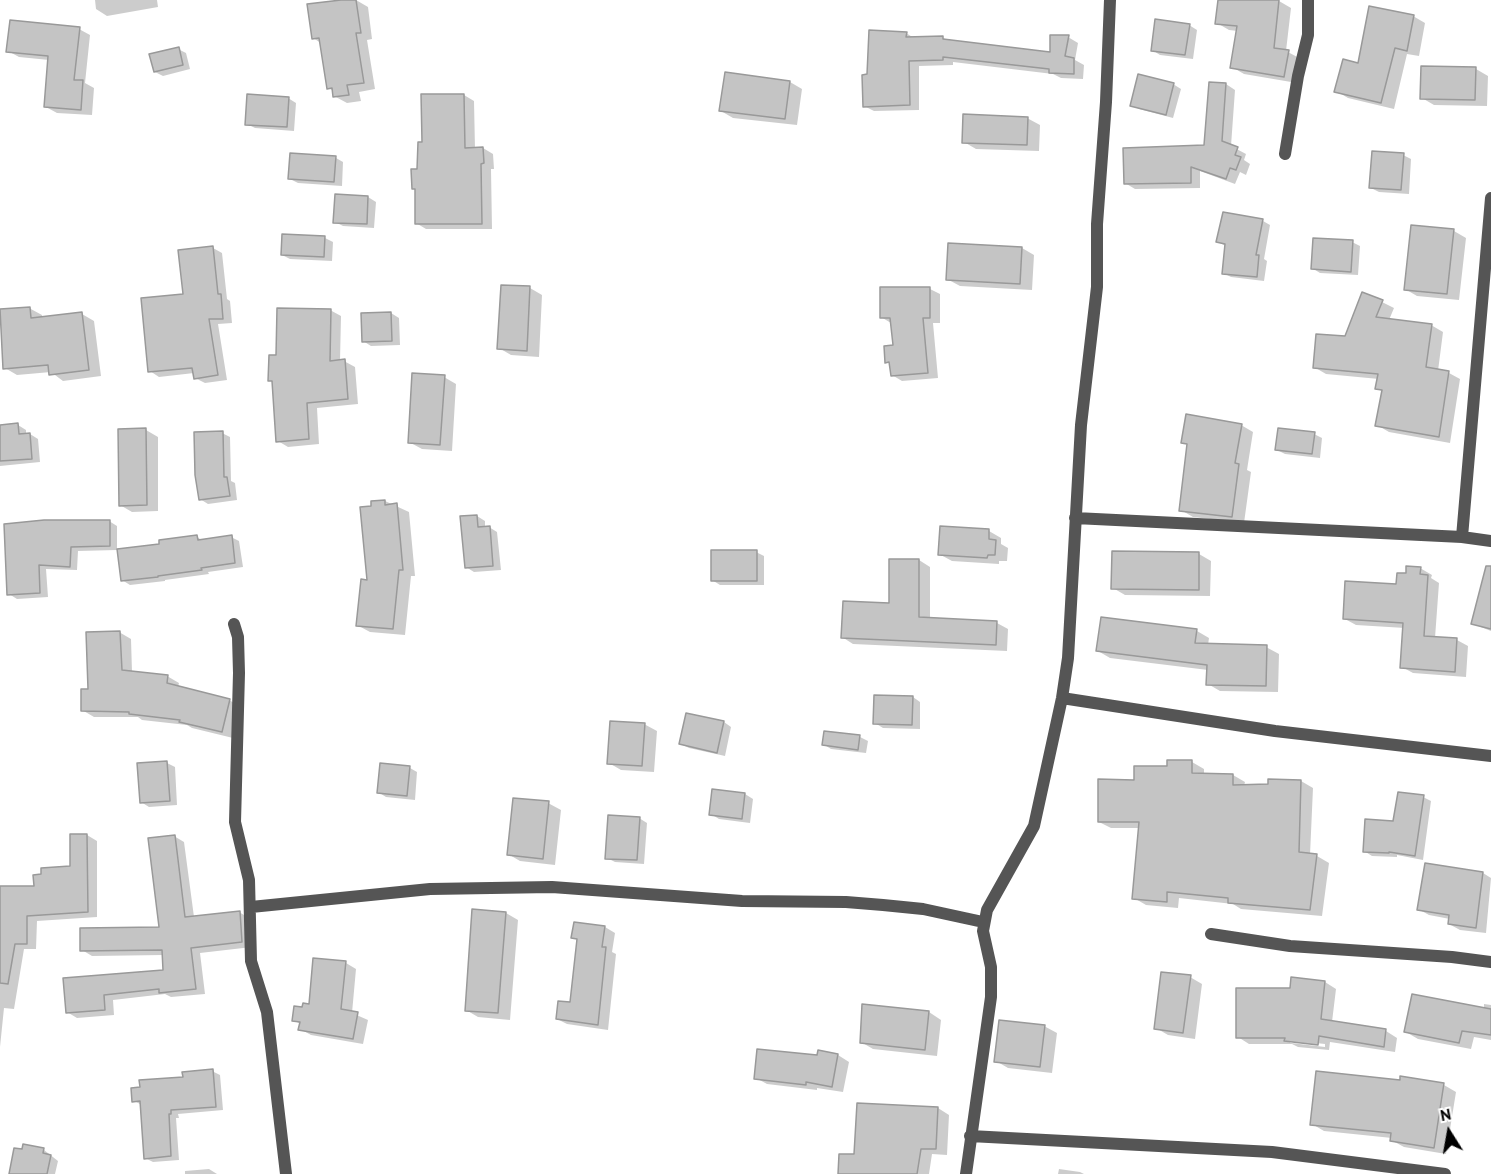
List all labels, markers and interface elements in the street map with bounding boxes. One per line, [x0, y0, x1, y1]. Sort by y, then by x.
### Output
north arrow [1419, 1102, 1479, 1162]
text: N [1438, 1104, 1453, 1125]

